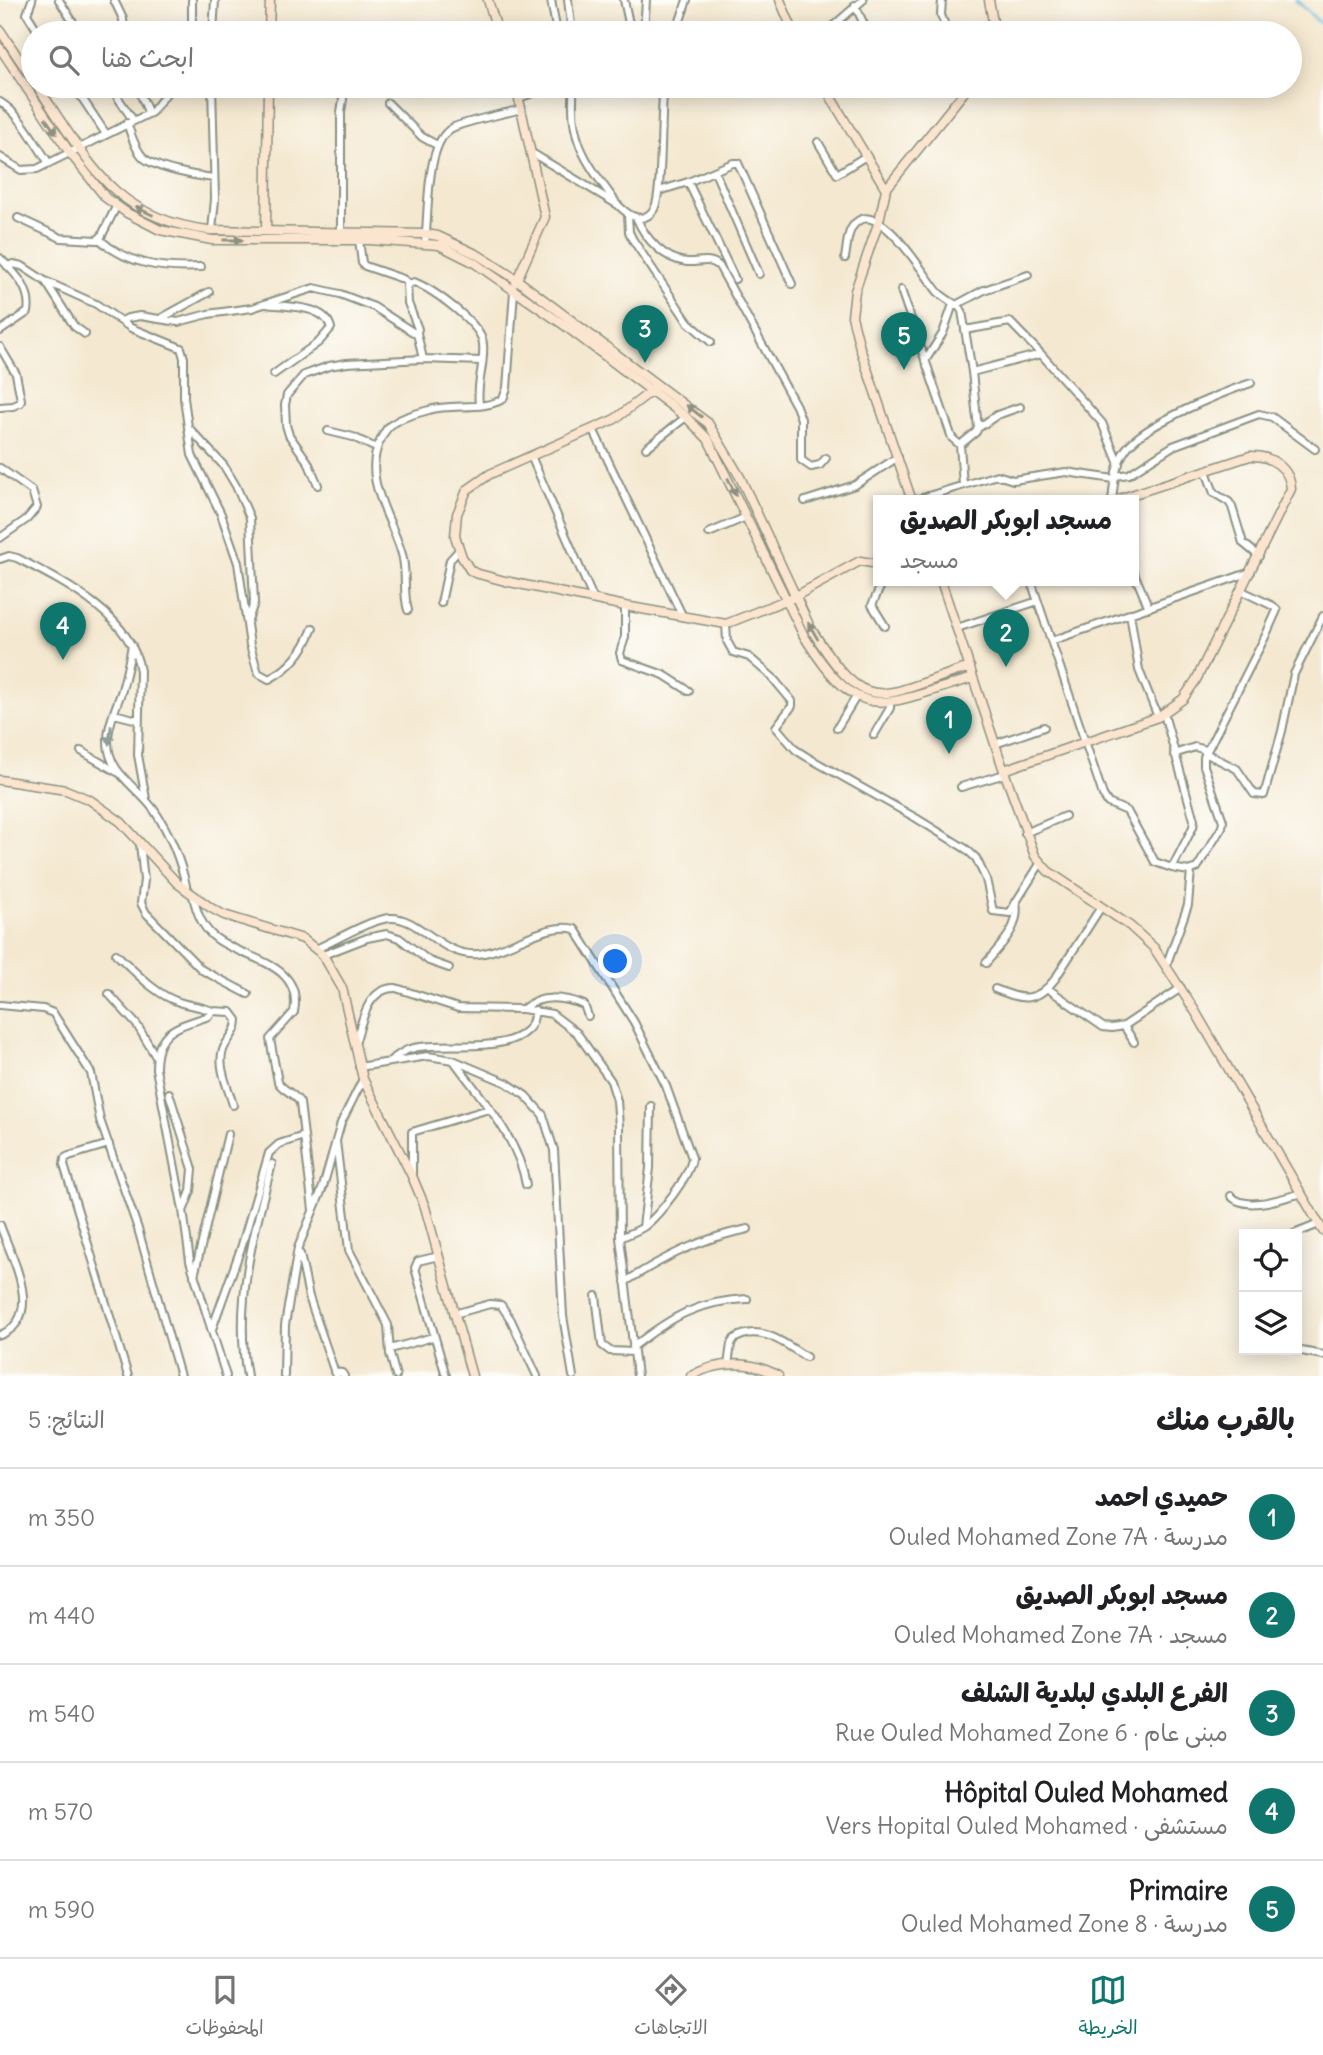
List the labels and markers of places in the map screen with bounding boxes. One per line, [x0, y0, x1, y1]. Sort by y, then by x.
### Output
pin: 3 [622, 305, 668, 363]
pin: 5 [881, 312, 927, 370]
pin: 4 [40, 602, 86, 660]
pin: 2 [983, 609, 1029, 667]
pin: 1 [926, 696, 972, 754]

